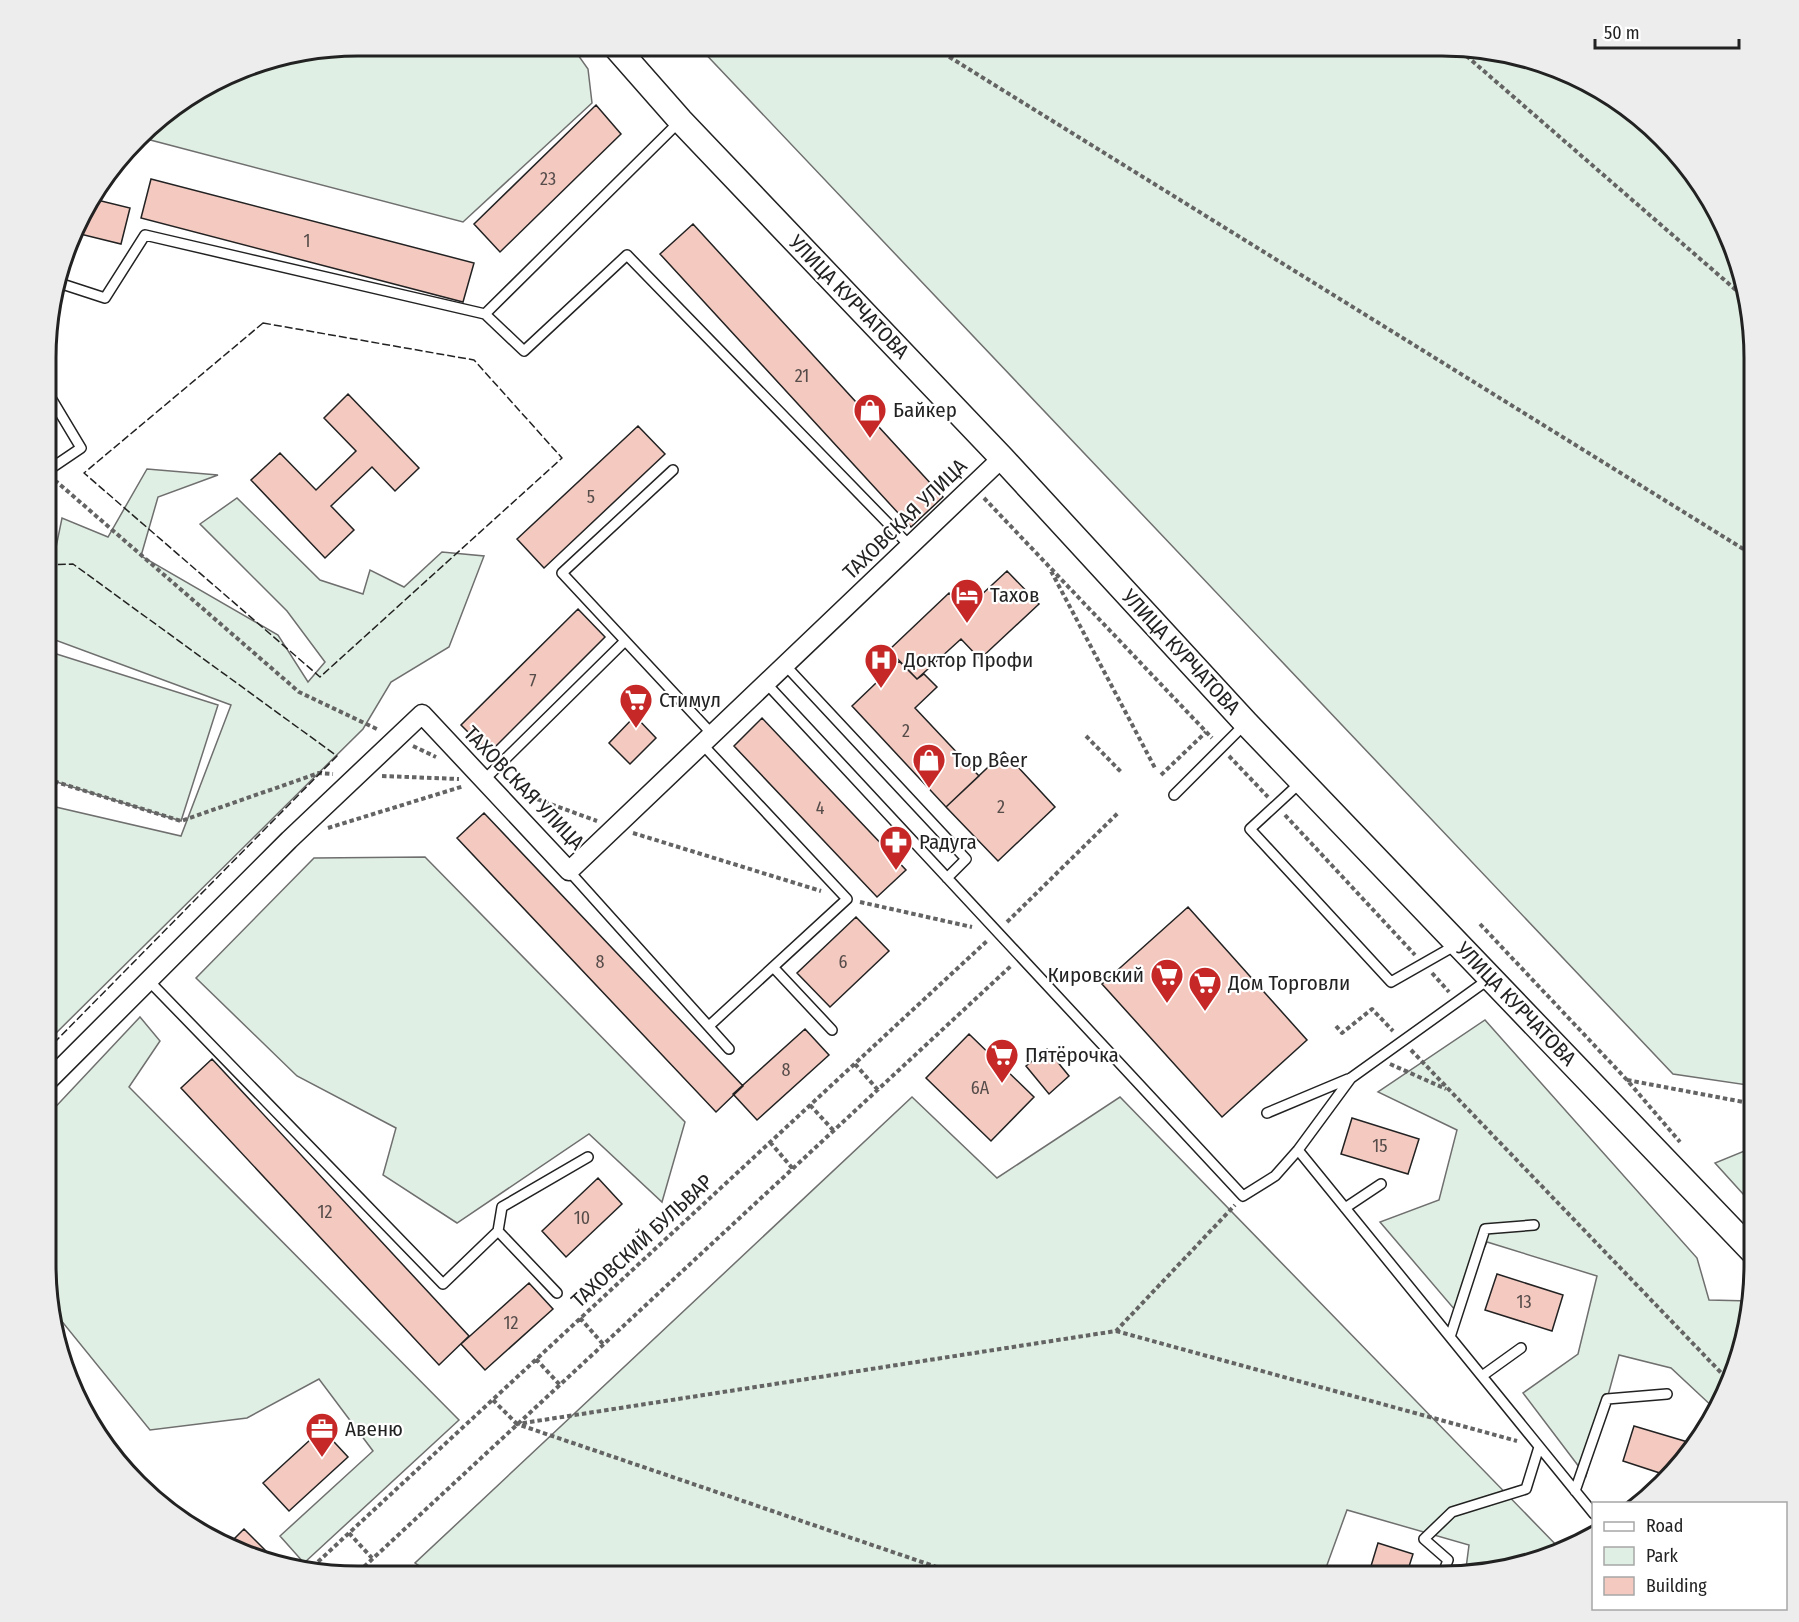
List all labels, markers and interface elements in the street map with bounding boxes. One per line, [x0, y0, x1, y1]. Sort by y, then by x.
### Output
scale bar [1595, 12, 1739, 50]
text: 50 m [1604, 22, 1640, 44]
house number: 23 [540, 168, 556, 190]
street label: УЛИЦА КУРЧАТОВА [783, 229, 915, 364]
house number: 1 [303, 230, 311, 252]
house number: 21 [795, 365, 809, 387]
shop icon: Байкер [852, 392, 888, 439]
place label: Байкер [893, 397, 957, 423]
street label: ТАХОВСКАЯ УЛИЦА [838, 453, 972, 585]
house number: 5 [587, 486, 595, 508]
hotel icon: Тахов [949, 577, 985, 624]
place label: Тахов [990, 582, 1040, 608]
street label: УЛИЦА КУРЧАТОВА [1116, 583, 1246, 720]
hospital icon: Доктор Профи [863, 642, 899, 689]
place label: Доктор Профи [903, 647, 1033, 673]
house number: 7 [529, 670, 537, 692]
supermarket icon: Стимул [618, 682, 654, 729]
place label: Стимул [659, 687, 721, 713]
house number: 2 [902, 720, 910, 742]
street label: ТАХОВСКАЯ УЛИЦА [458, 721, 590, 855]
shop icon: Top Beer [911, 742, 947, 789]
place label: Top Beer [952, 747, 1028, 773]
house number: 2 [997, 796, 1005, 818]
house number: 4 [816, 797, 825, 819]
pharmacy icon: Радуга [878, 824, 914, 871]
place label: Радуга [919, 829, 977, 855]
street label: УЛИЦА КУРЧАТОВА [1450, 936, 1582, 1071]
house number: 8 [596, 951, 605, 973]
house number: 6 [839, 951, 848, 973]
supermarket icon: Кировский [1149, 957, 1185, 1004]
place label: Кировский [1047, 962, 1144, 988]
supermarket icon: Дом Торговли [1187, 965, 1223, 1012]
place label: Дом Торговли [1227, 970, 1350, 996]
supermarket icon: Пятёрочка [984, 1037, 1020, 1084]
place label: Пятёрочка [1025, 1042, 1119, 1068]
house number: 8 [782, 1059, 791, 1081]
house number: 6А [971, 1077, 990, 1099]
house number: 15 [1372, 1135, 1388, 1157]
street label: ТАХОВСКИЙ БУЛЬВАР [566, 1169, 718, 1313]
house number: 12 [318, 1201, 333, 1223]
house number: 10 [574, 1207, 590, 1229]
house number: 13 [1516, 1291, 1532, 1313]
house number: 12 [504, 1312, 519, 1334]
office icon: Авеню [304, 1411, 340, 1458]
place label: Авеню [345, 1416, 403, 1442]
legend [1592, 1502, 1787, 1610]
text: Road [1646, 1515, 1683, 1537]
text: Park [1646, 1545, 1679, 1567]
text: Building [1646, 1575, 1707, 1597]

